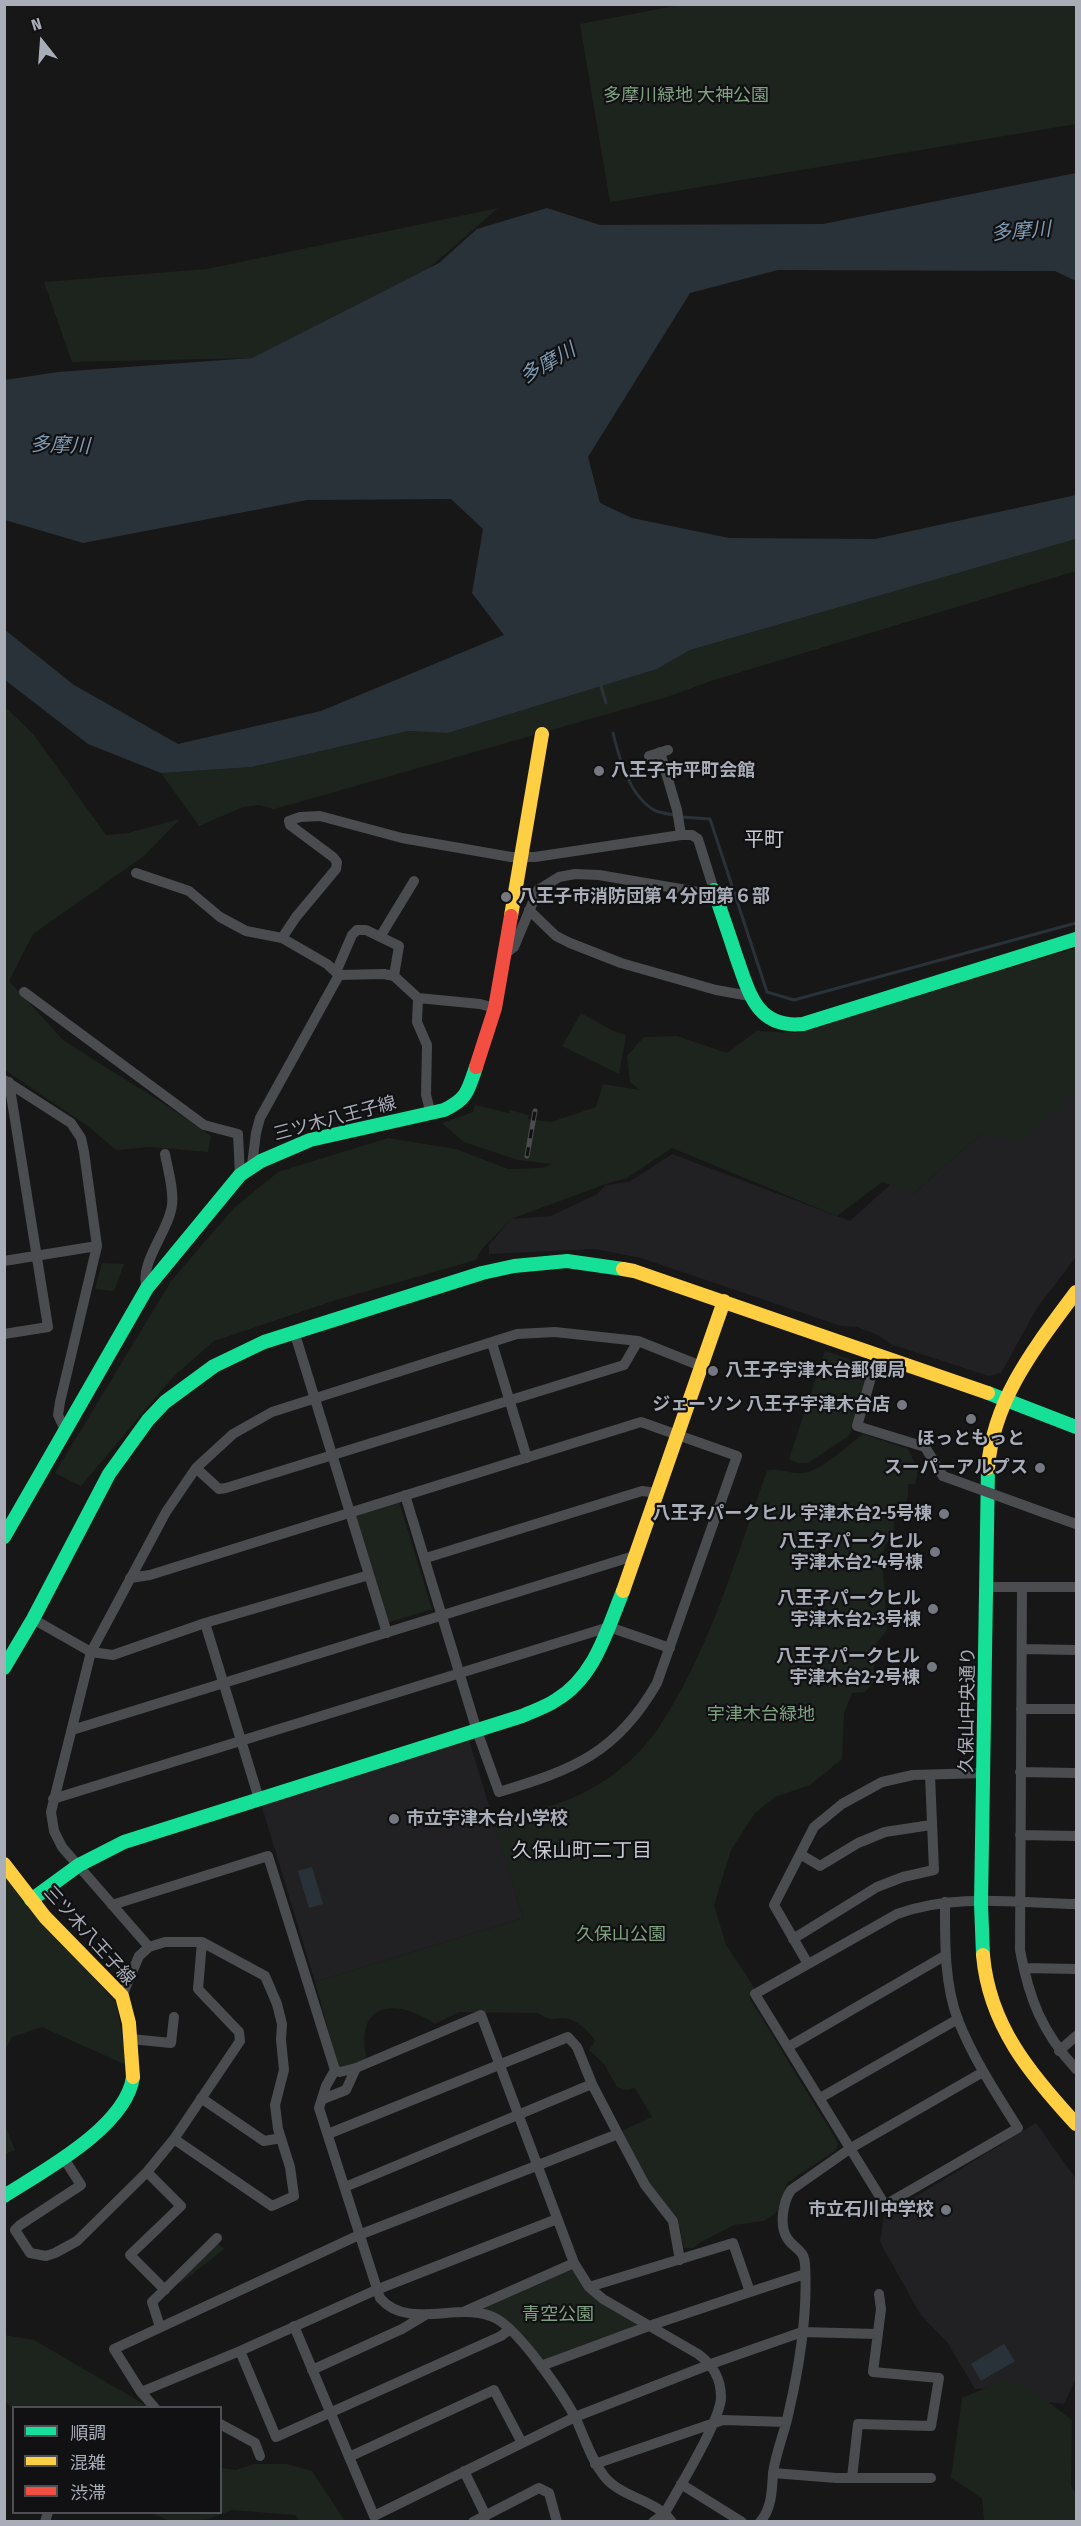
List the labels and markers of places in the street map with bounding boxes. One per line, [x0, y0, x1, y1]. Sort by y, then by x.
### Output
place label: 八王子市平町会館 [611, 760, 755, 782]
marker: 八王子市平町会館 [592, 764, 606, 778]
place label: 八王子市消防団第４分団第６部 [518, 886, 770, 908]
marker: 八王子市消防団第４分団第６部 [499, 890, 513, 904]
place label: 八王子宇津木台郵便局 [725, 1360, 905, 1382]
marker: 八王子宇津木台郵便局 [706, 1364, 720, 1378]
place label: ジェーソン 八王子宇津木台店 [652, 1394, 890, 1416]
marker: ジェーソン 八王子宇津木台店 [895, 1398, 909, 1412]
marker: ほっともっと [964, 1412, 978, 1426]
place label: ほっともっと [917, 1428, 1025, 1450]
place label: スーパーアルプス [884, 1457, 1028, 1479]
marker: スーパーアルプス [1033, 1461, 1047, 1475]
place label: 八王子パークヒル 宇津木台2-5号棟 [653, 1503, 932, 1525]
marker: 八王子パークヒル 宇津木台2-5号棟 [937, 1507, 951, 1521]
place label: 八王子パークヒル 宇津木台2-4号棟 [779, 1531, 923, 1574]
marker: 八王子パークヒル 宇津木台2-4号棟 [928, 1545, 942, 1559]
place label: 八王子パークヒル 宇津木台2-3号棟 [777, 1588, 921, 1630]
marker: 八王子パークヒル 宇津木台2-3号棟 [926, 1602, 940, 1616]
place label: 八王子パークヒル 宇津木台2-2号棟 [776, 1646, 920, 1688]
marker: 八王子パークヒル 宇津木台2-2号棟 [925, 1660, 939, 1674]
place label: 市立宇津木台小学校 [406, 1808, 568, 1830]
marker: 市立宇津木台小学校 [387, 1812, 401, 1826]
place label: 市立石川中学校 [808, 2199, 934, 2221]
marker: 市立石川中学校 [939, 2203, 953, 2217]

